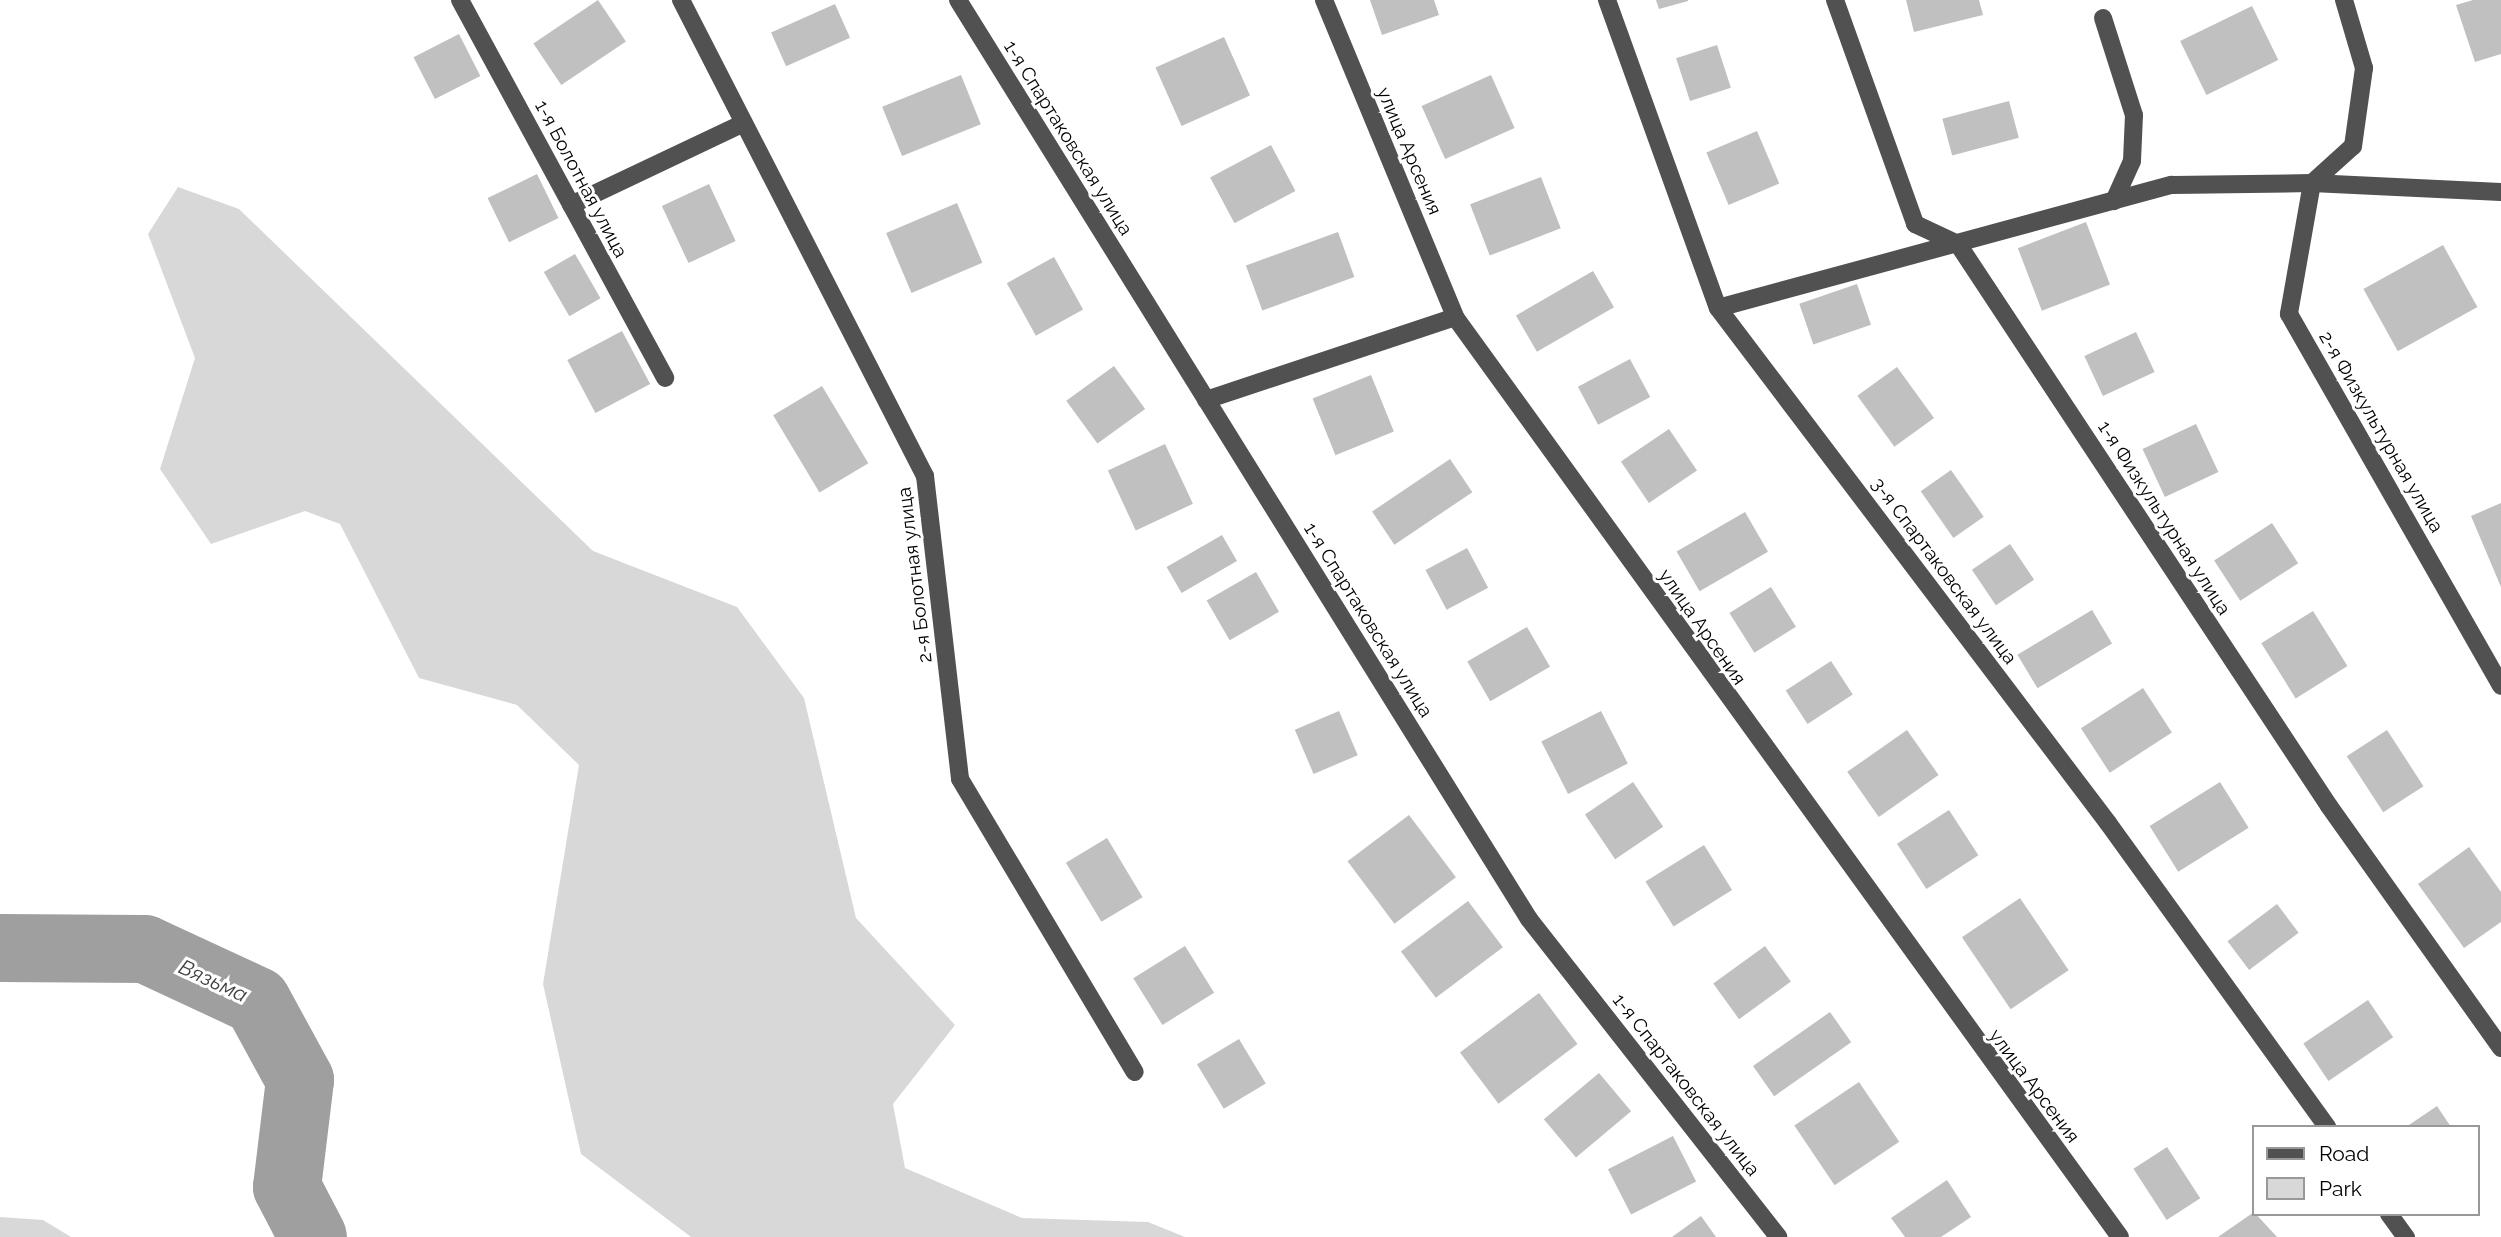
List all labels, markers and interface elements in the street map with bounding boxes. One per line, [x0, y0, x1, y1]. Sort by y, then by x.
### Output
street label: 1-я Спартаковская улица [999, 36, 1137, 240]
street label: улица Арсения [1372, 84, 1446, 218]
street label: 1-я Болотная улица [530, 96, 632, 262]
street label: 2-я Физкультурная улица [2314, 327, 2448, 537]
street label: 1-я Физкультурная улица [2093, 417, 2235, 619]
street label: 3-я Спартаковская улица [1866, 473, 2022, 669]
street label: 2-я Болотная улица [893, 486, 937, 664]
street label: 1-я Спартаковская улица [1299, 518, 1437, 722]
street label: улица Арсения [1653, 564, 1751, 690]
water label: Вязьма [175, 954, 251, 1008]
street label: 1-я Спартаковская улица [1608, 989, 1764, 1181]
street label: улица Арсения [1984, 1024, 2084, 1148]
legend [2252, 1125, 2480, 1216]
text: Road [2319, 1141, 2369, 1166]
text: Park [2319, 1176, 2362, 1201]

